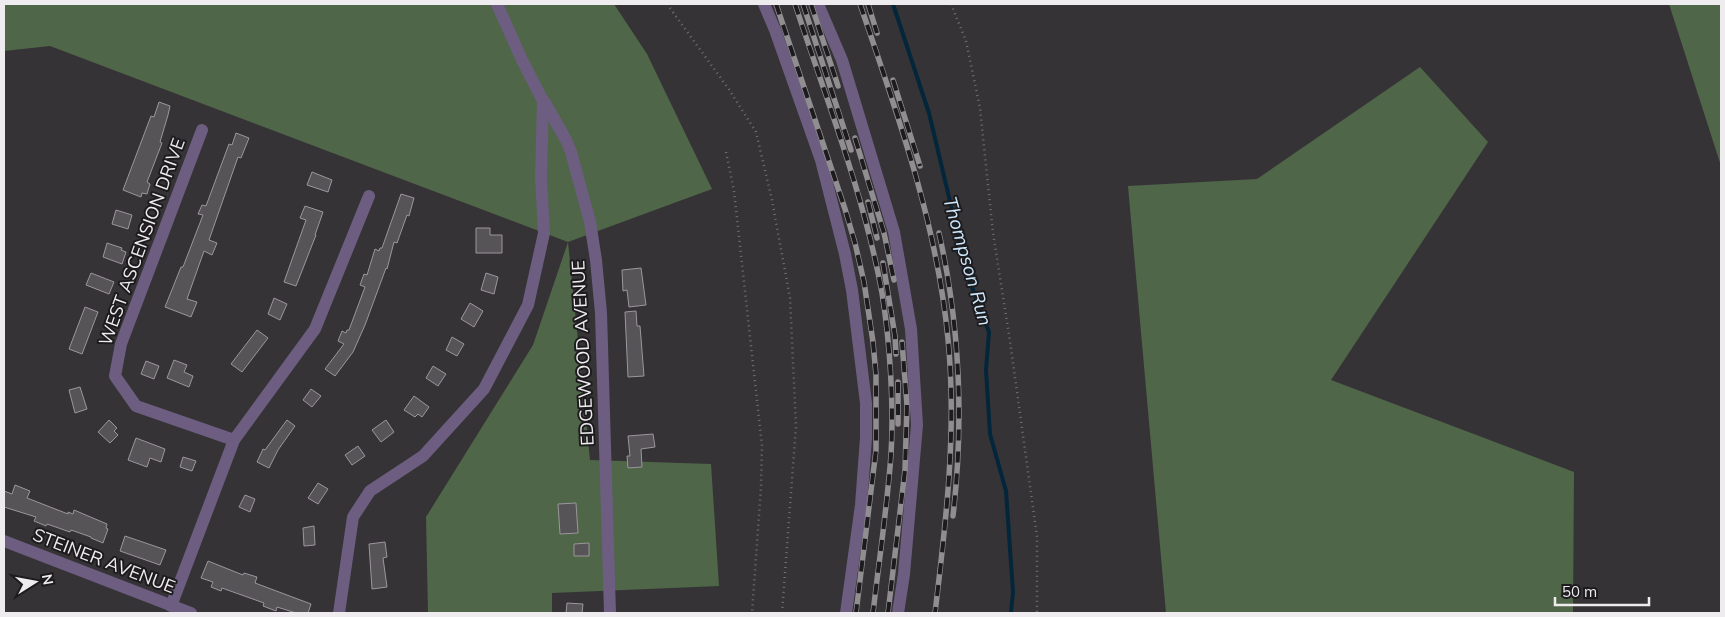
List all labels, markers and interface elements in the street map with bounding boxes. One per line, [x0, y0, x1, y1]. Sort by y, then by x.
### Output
street label: WEST ASCENSION DRIVE [93, 135, 190, 349]
water label: Thompson Run [938, 194, 998, 328]
street label: EDGEWOOD AVENUE [566, 260, 599, 446]
street label: STEINER AVENUE [30, 524, 178, 598]
north arrow [10, 557, 60, 607]
scale bar [1555, 574, 1649, 606]
text: 50 m [1562, 582, 1597, 601]

